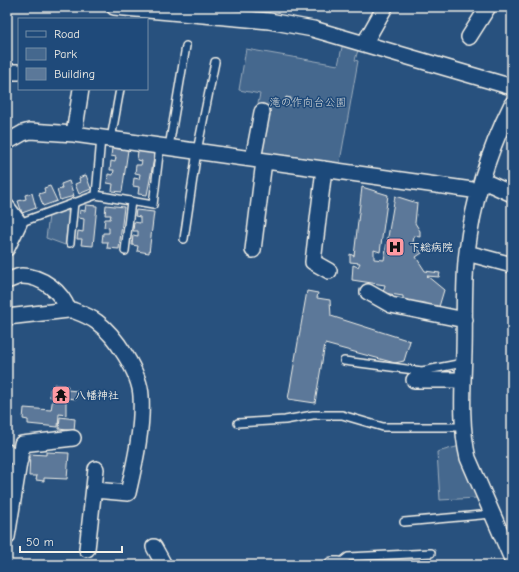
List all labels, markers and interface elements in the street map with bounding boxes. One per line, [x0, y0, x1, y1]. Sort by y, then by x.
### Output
legend [18, 18, 148, 90]
text: Road [54, 27, 80, 41]
text: Park [54, 47, 77, 61]
text: Building [54, 67, 95, 81]
park label: 滝の作向台公園 [270, 96, 347, 109]
hospital icon: 下総病院 [384, 236, 406, 258]
place label: 下総病院 [409, 241, 453, 254]
temple icon: 八幡神社 [50, 384, 72, 406]
place label: 八幡神社 [75, 389, 119, 402]
scale bar [20, 528, 122, 554]
text: 50 m [26, 535, 54, 549]

